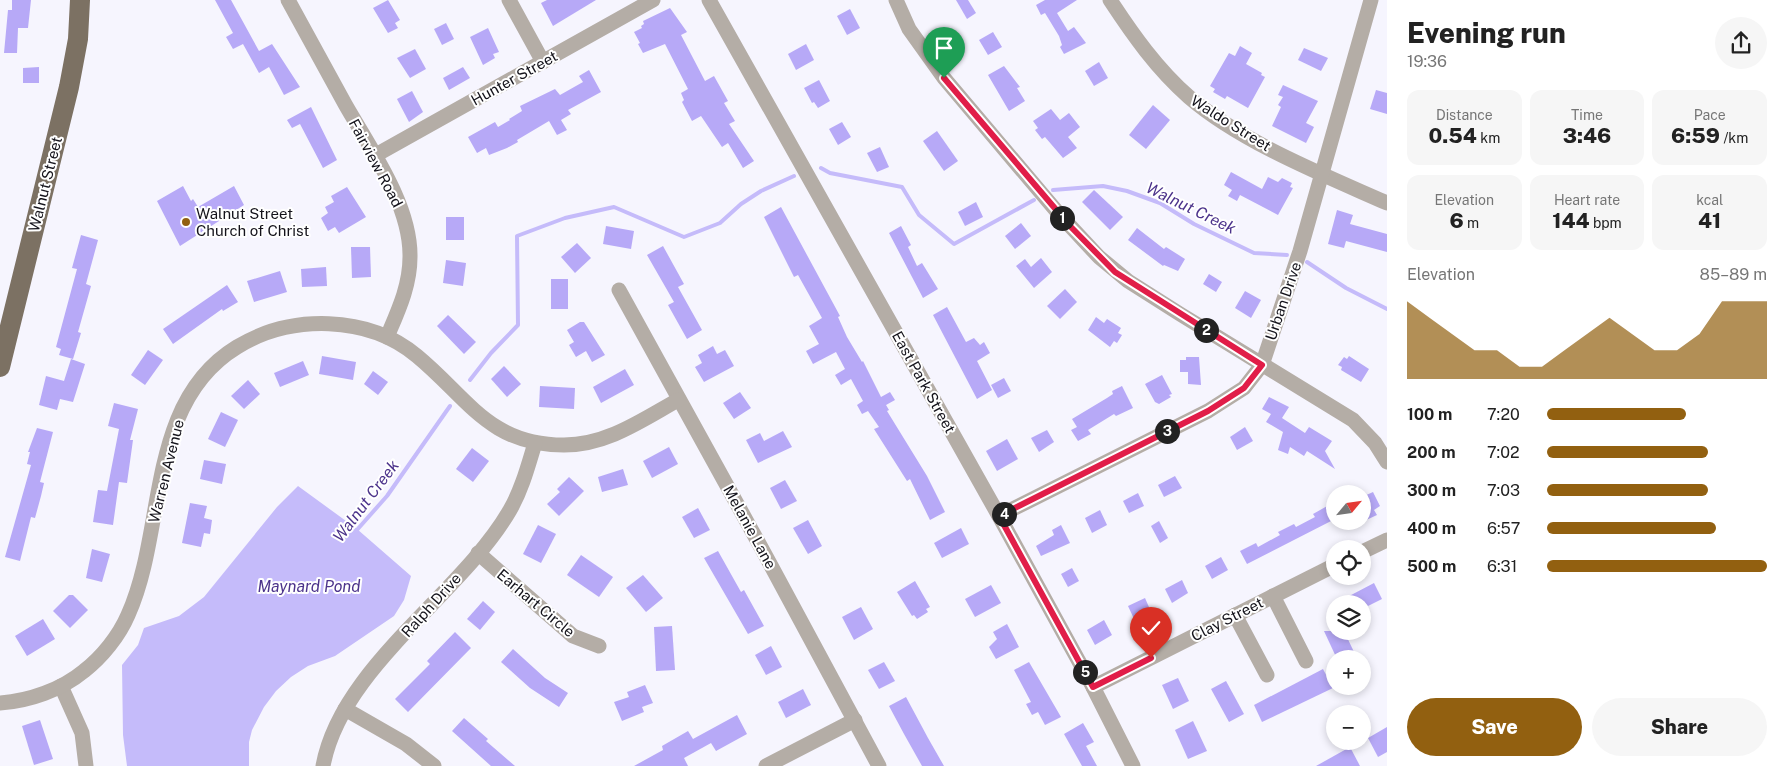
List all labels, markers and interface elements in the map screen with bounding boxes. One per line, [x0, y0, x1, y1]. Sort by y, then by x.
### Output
text: Evening run [1407, 16, 1566, 49]
button: share [1715, 17, 1767, 69]
pin [923, 27, 965, 78]
icon: arrive [930, 34, 958, 62]
street label: Hunter Street [468, 47, 560, 109]
text: 19:36 [1407, 52, 1447, 71]
street label: Waldo Street [1188, 92, 1274, 154]
text: Distance [1436, 107, 1493, 123]
text: Time [1571, 107, 1603, 123]
text: Pace [1694, 107, 1726, 123]
street label: Fairview Road [346, 116, 406, 210]
text: 0.54 [1428, 123, 1477, 148]
text: 3:46 [1563, 123, 1611, 148]
text: 6:59 [1671, 123, 1720, 148]
text: km [1477, 130, 1500, 146]
text: /km [1720, 130, 1748, 146]
street label: Walnut Street [25, 135, 65, 233]
water label: Walnut Creek [1143, 178, 1239, 238]
text: Elevation [1435, 192, 1494, 208]
text: Heart rate [1554, 192, 1620, 208]
text: kcal [1696, 192, 1723, 208]
place label: Walnut Street Church of Christ [196, 205, 309, 239]
pin: 1 [1050, 206, 1074, 230]
text: 6 [1449, 208, 1464, 233]
text: 144 [1552, 208, 1590, 233]
text: 41 [1698, 208, 1721, 233]
text: 1 [1060, 210, 1066, 226]
text: m [1464, 215, 1479, 231]
text: bpm [1590, 215, 1622, 231]
marker: Walnut Street Church of Christ [180, 216, 192, 228]
street label: Urban Drive [1262, 260, 1304, 342]
text: Elevation [1407, 265, 1475, 284]
text: 85–89 m [1700, 265, 1767, 284]
pin: 2 [1194, 318, 1218, 342]
text: 2 [1202, 322, 1211, 338]
street label: East Park Street [889, 328, 959, 436]
text: 100 m [1407, 405, 1452, 424]
text: 7:20 [1487, 405, 1520, 424]
street label: Warren Avenue [145, 418, 187, 524]
pin: 3 [1154, 418, 1180, 444]
text: 3 [1163, 423, 1172, 439]
text: 200 m [1407, 443, 1456, 462]
text: 7:02 [1487, 443, 1520, 462]
water label: Walnut Creek [329, 456, 403, 546]
text: 300 m [1407, 481, 1456, 500]
text: 7:03 [1487, 481, 1520, 500]
street label: Melanie Lane [720, 482, 780, 572]
north arrow [1326, 485, 1371, 530]
map controls [1326, 485, 1371, 750]
pin: 4 [992, 502, 1016, 526]
text: 4 [1000, 506, 1009, 522]
text: 400 m [1407, 519, 1456, 538]
text: 6:57 [1487, 519, 1520, 538]
button: locate [1326, 540, 1371, 585]
text: 500 m [1407, 557, 1456, 576]
text: 6:31 [1487, 557, 1517, 576]
street label: Earhart Circle [494, 566, 578, 640]
street label: Ralph Drive [398, 570, 464, 640]
water label: Maynard Pond [258, 577, 361, 596]
street label: Clay Street [1188, 594, 1266, 644]
button: layers [1326, 595, 1371, 640]
pin [1130, 607, 1172, 658]
icon: check [1137, 614, 1165, 642]
button: + [1326, 650, 1371, 695]
pin: 5 [1072, 660, 1098, 684]
text: 5 [1081, 664, 1090, 680]
button: Save [1407, 698, 1582, 756]
button: Share [1592, 698, 1767, 756]
button: − [1326, 705, 1371, 750]

